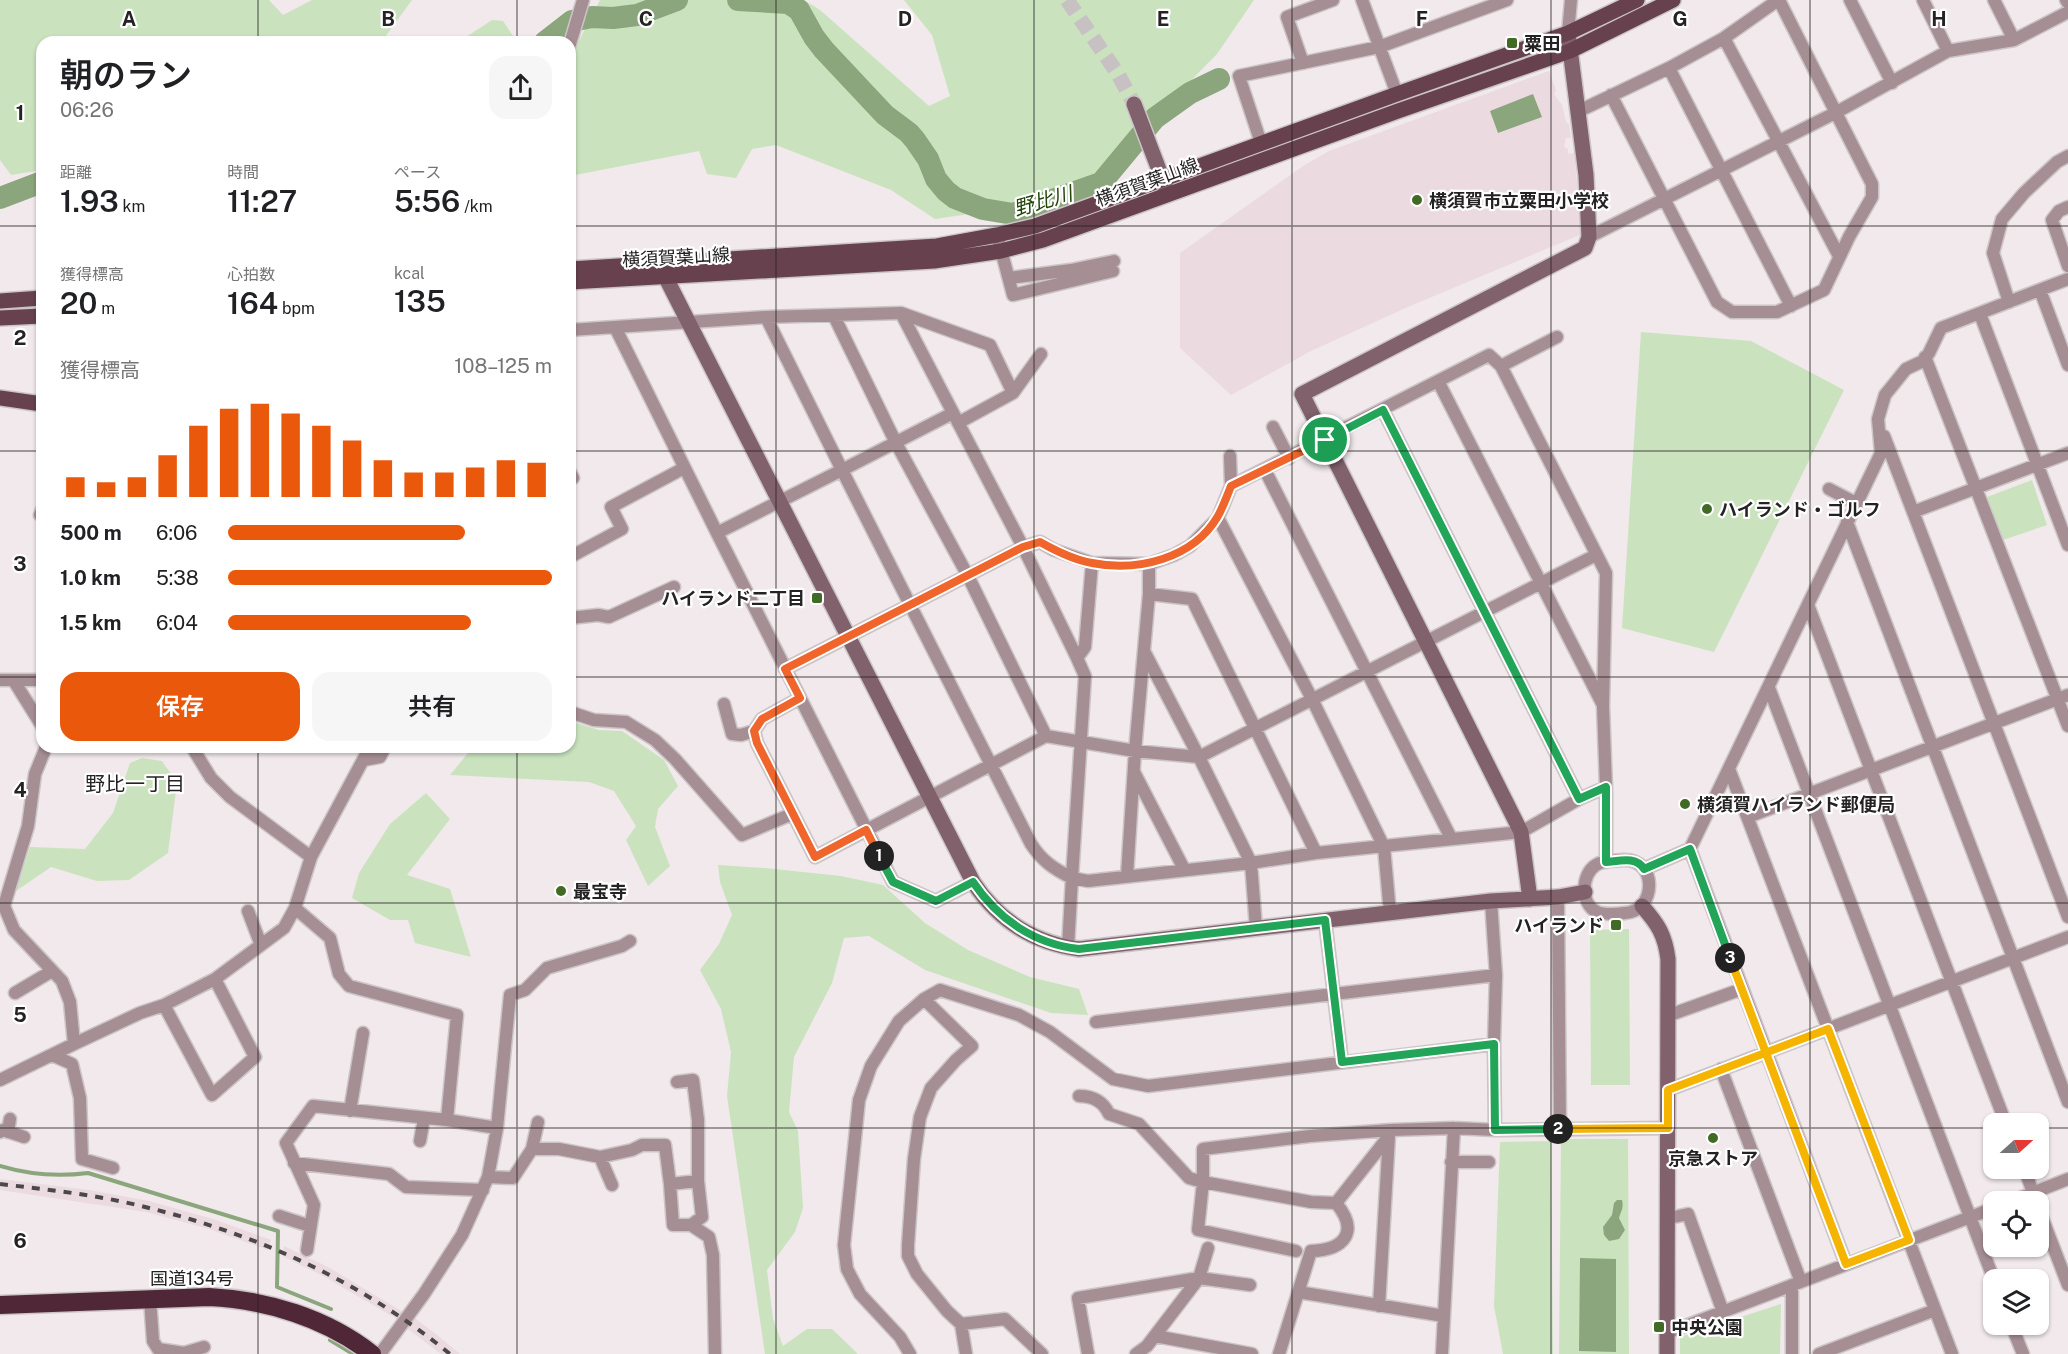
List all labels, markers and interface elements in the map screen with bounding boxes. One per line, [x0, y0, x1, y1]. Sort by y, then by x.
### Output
text: A [122, 7, 136, 31]
text: B [381, 7, 395, 31]
text: C [639, 7, 653, 31]
text: D [898, 7, 912, 31]
text: E [1157, 7, 1169, 31]
text: F [1416, 7, 1428, 31]
text: G [1672, 7, 1688, 31]
text: H [1931, 7, 1947, 31]
place label: 粟田 [1524, 33, 1560, 54]
marker: 粟田 [1505, 36, 1519, 50]
text: 朝のラン [60, 56, 192, 94]
button: share [489, 56, 552, 119]
text: 06:26 [60, 98, 114, 122]
text: 1 [16, 101, 24, 125]
street label: 横須賀葉山線 [1093, 154, 1201, 210]
text: 距離 [60, 163, 92, 182]
text: 時間 [227, 163, 259, 182]
text: ペース [394, 163, 441, 182]
water label: 野比川 [1011, 181, 1077, 221]
text: 1.93 [60, 183, 119, 219]
text: 11:27 [227, 183, 297, 219]
text: 5:56 [394, 183, 460, 219]
place label: 横須賀市立粟田小学校 [1429, 190, 1609, 211]
marker: 横須賀市立粟田小学校 [1410, 193, 1424, 207]
text: km [119, 197, 145, 216]
text: /km [460, 197, 493, 216]
street label: 横須賀葉山線 [622, 244, 730, 270]
text: kcal [394, 264, 425, 283]
text: 獲得標高 [60, 265, 124, 284]
text: 心拍数 [227, 265, 275, 284]
text: 135 [394, 283, 446, 319]
text: 20 [60, 285, 97, 321]
text: 164 [227, 285, 278, 321]
text: m [97, 299, 115, 318]
text: bpm [278, 299, 315, 318]
text: 2 [14, 326, 26, 350]
text: 108–125 m [454, 354, 552, 378]
text: 獲得標高 [60, 358, 140, 382]
pin [1299, 414, 1350, 465]
icon: arrive [1308, 423, 1341, 456]
place label: ハイランド・ゴルフ [1719, 499, 1881, 520]
marker: ハイランド・ゴルフ [1700, 502, 1714, 516]
text: 500 m [60, 521, 122, 545]
text: 6:06 [156, 521, 198, 545]
text: 3 [13, 552, 27, 576]
text: 1.0 km [60, 566, 121, 590]
text: 5:38 [156, 566, 199, 590]
place label: ハイランド二丁目 [661, 588, 805, 609]
marker: ハイランド二丁目 [810, 591, 824, 605]
text: 1.5 km [60, 611, 121, 635]
text: 6:04 [156, 611, 198, 635]
button: 保存 [60, 672, 300, 741]
button: 共有 [312, 672, 552, 741]
district label: 野比一丁目 [85, 772, 185, 796]
text: 4 [13, 778, 27, 802]
place label: 横須賀ハイランド郵便局 [1697, 794, 1895, 815]
marker: 横須賀ハイランド郵便局 [1678, 797, 1692, 811]
pin: 1 [864, 841, 894, 871]
text: 1 [876, 846, 882, 865]
place label: 最宝寺 [573, 881, 627, 902]
marker: 最宝寺 [554, 884, 568, 898]
place label: ハイランド [1514, 915, 1604, 936]
marker: ハイランド [1609, 918, 1623, 932]
pin: 3 [1715, 943, 1745, 973]
text: 3 [1725, 948, 1735, 967]
text: 5 [13, 1003, 27, 1027]
north arrow [1983, 1113, 2049, 1179]
map controls [1983, 1113, 2049, 1335]
pin: 2 [1543, 1114, 1573, 1144]
text: 2 [1553, 1119, 1563, 1138]
marker: 京急ストア [1706, 1131, 1720, 1145]
place label: 京急ストア [1668, 1148, 1758, 1169]
button: locate [1983, 1191, 2049, 1257]
text: 6 [13, 1229, 27, 1253]
street label: 国道134号 [150, 1268, 234, 1289]
button: layers [1983, 1269, 2049, 1335]
place label: 中央公園 [1671, 1317, 1743, 1338]
marker: 中央公園 [1652, 1320, 1666, 1334]

